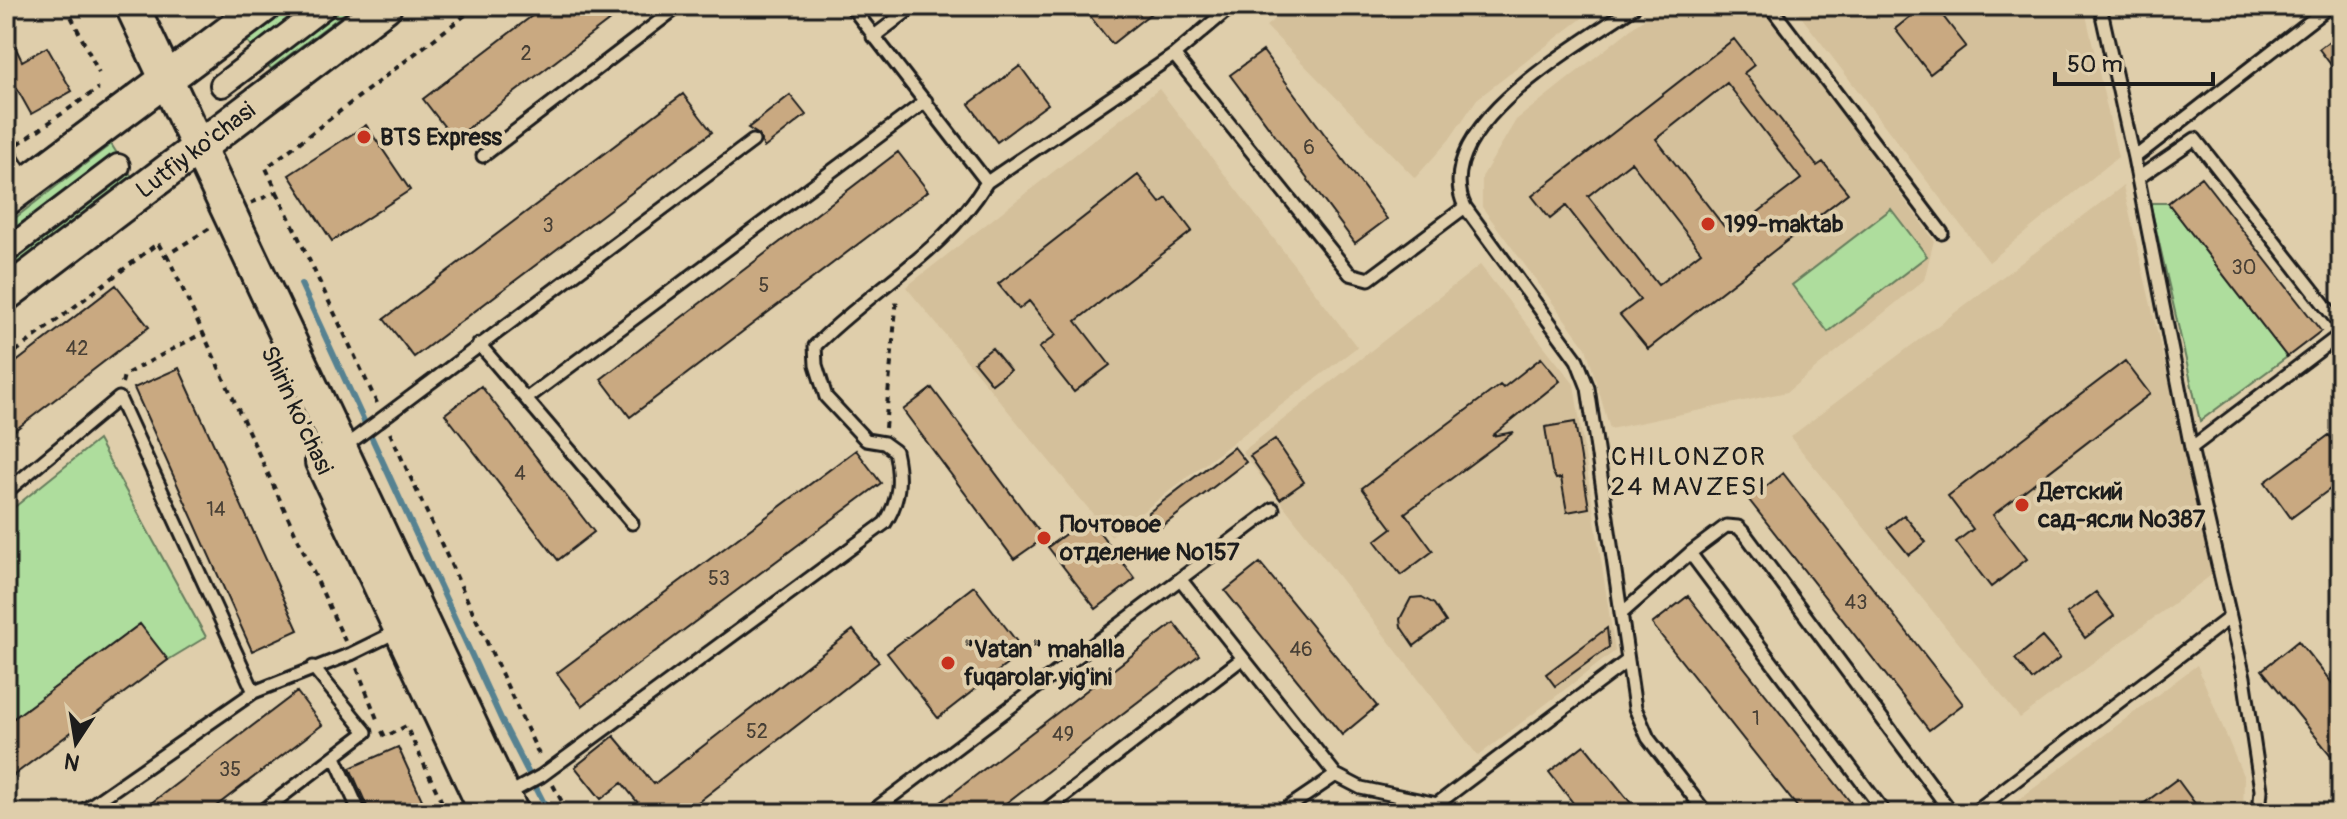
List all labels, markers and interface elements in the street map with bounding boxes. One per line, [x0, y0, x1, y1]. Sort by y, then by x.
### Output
scale bar [2055, 36, 2213, 86]
house number: 2 [520, 41, 532, 66]
text: 50 m [2067, 50, 2123, 79]
street label: Lutfiy ko'chasi [130, 96, 261, 205]
place label: BTS Express [380, 123, 502, 152]
marker: BTS Express [355, 128, 373, 146]
house number: 6 [1303, 135, 1315, 160]
place label: 199-maktab [1724, 210, 1844, 239]
house number: 3 [542, 213, 554, 238]
marker: 199-maktab [1699, 215, 1717, 233]
house number: 30 [2232, 255, 2256, 280]
house number: 5 [759, 273, 769, 298]
house number: 42 [66, 336, 88, 361]
street label: Shirin ko'chasi [254, 341, 339, 479]
district label: CHILONZOR 24 MAVZESI [1611, 441, 1767, 503]
house number: 4 [514, 461, 526, 486]
place label: Детский сад-ясли №387 [2036, 477, 2206, 534]
marker: Детский сад-ясли №387 [2013, 496, 2031, 514]
house number: 14 [206, 497, 226, 522]
place label: Почтовое отделение №157 [1059, 510, 1240, 567]
marker: Почтовое отделение №157 [1035, 529, 1053, 547]
house number: 53 [708, 566, 730, 591]
house number: 43 [1845, 590, 1867, 615]
place label: "Vatan" mahalla fuqarolar yig'ini [964, 635, 1125, 692]
house number: 46 [1289, 637, 1313, 662]
marker: "Vatan" mahalla fuqarolar yig'ini [939, 654, 957, 672]
north arrow [36, 703, 116, 783]
house number: 1 [1752, 706, 1760, 731]
house number: 52 [746, 719, 768, 744]
house number: 49 [1052, 722, 1074, 747]
text: N [62, 746, 82, 777]
house number: 35 [219, 757, 241, 782]

